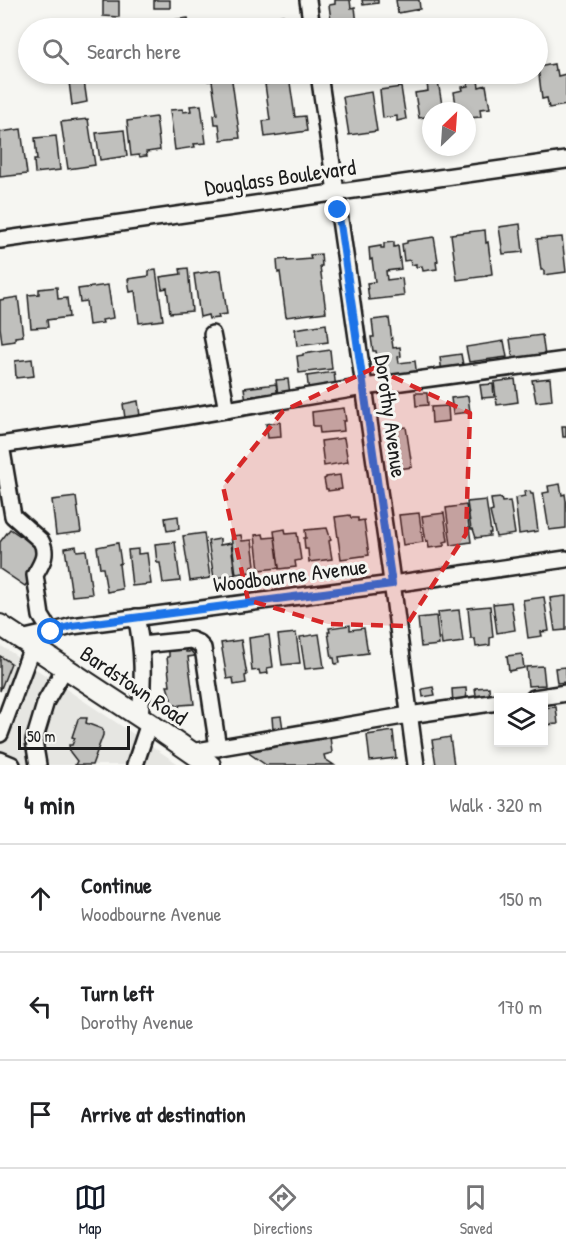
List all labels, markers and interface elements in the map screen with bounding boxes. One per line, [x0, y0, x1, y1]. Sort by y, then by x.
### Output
search box [18, 18, 548, 84]
icon: search [39, 35, 72, 68]
text: Search here [87, 36, 181, 66]
north arrow [422, 102, 476, 156]
street label: Douglass Boulevard [203, 151, 358, 202]
route end [324, 196, 350, 222]
street label: Dorothy Avenue [368, 353, 414, 480]
street label: Woodbourne Avenue [211, 551, 369, 599]
route start [37, 618, 63, 644]
street label: Bardstown Road [75, 638, 194, 732]
map controls [494, 693, 548, 747]
button: layers [494, 693, 548, 747]
scale bar [18, 723, 130, 750]
text: 50 m [27, 725, 56, 747]
text: 4 min [24, 787, 75, 822]
text: Walk · 320 m [450, 791, 542, 818]
text: Continue [81, 870, 152, 900]
icon: ahead [24, 882, 57, 915]
text: 150 m [499, 885, 542, 912]
text: Woodbourne Avenue [81, 900, 222, 927]
text: Turn left [81, 978, 154, 1008]
icon: left [24, 990, 57, 1023]
text: 170 m [498, 993, 542, 1020]
text: Dorothy Avenue [81, 1008, 193, 1035]
icon: arrive [24, 1098, 57, 1131]
text: Arrive at destination [81, 1099, 246, 1129]
tab: Map [74, 1181, 107, 1239]
tab: Directions [254, 1181, 312, 1239]
tab: Saved [459, 1181, 492, 1239]

